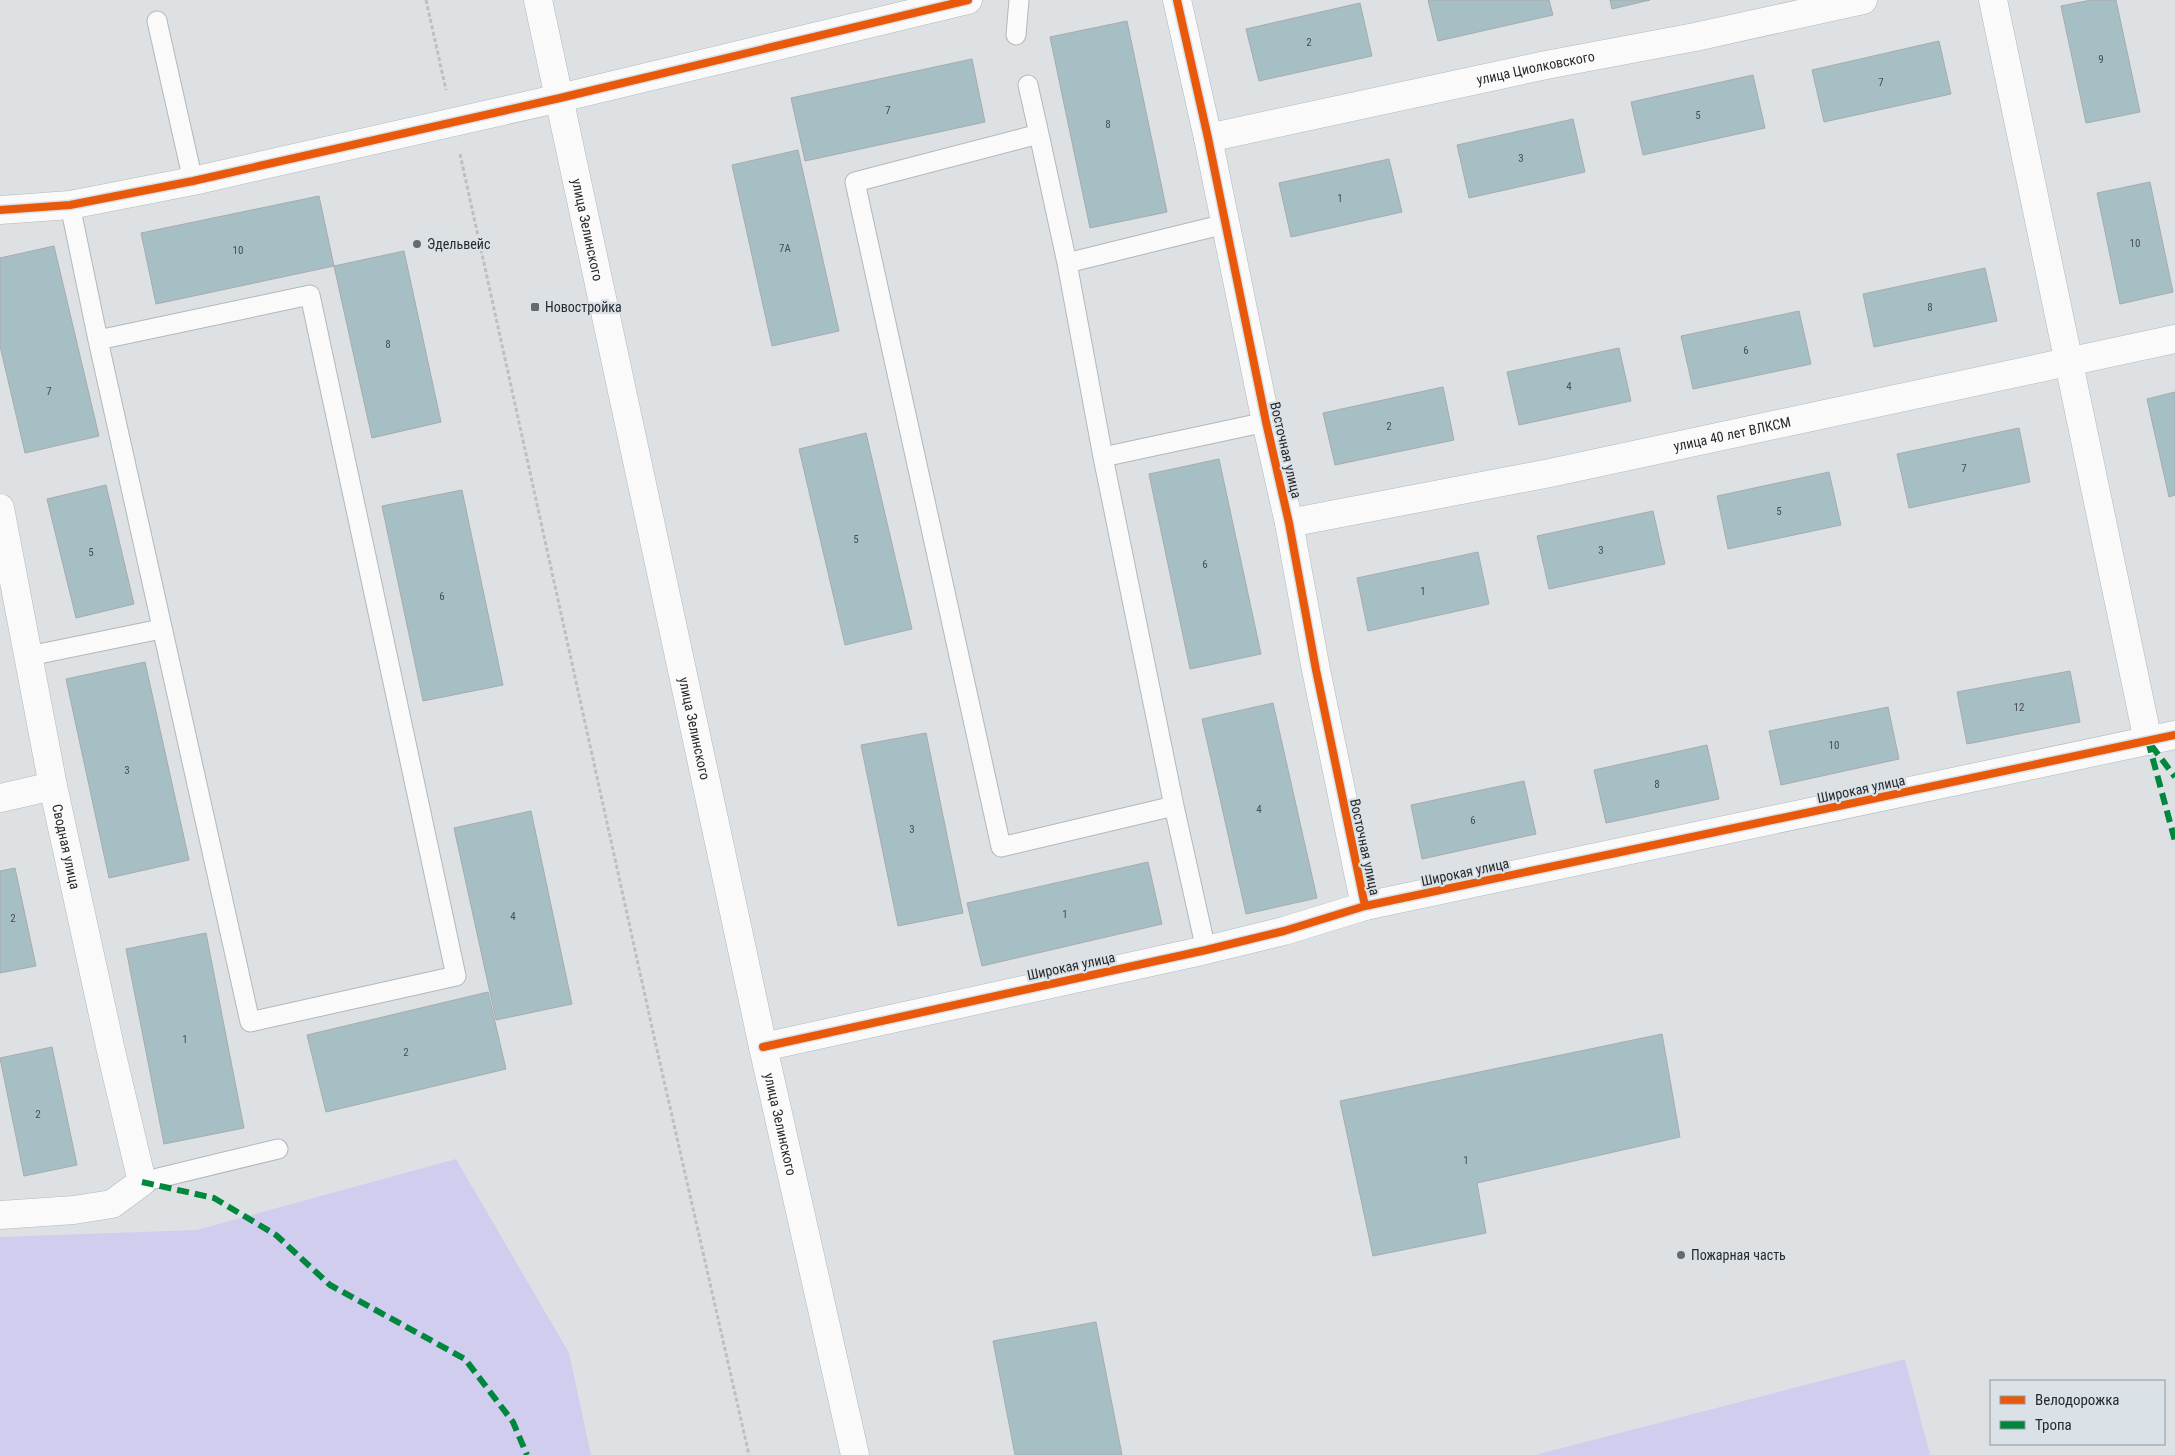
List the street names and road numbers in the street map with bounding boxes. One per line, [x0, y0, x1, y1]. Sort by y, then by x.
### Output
street label: улица Циолковского [1475, 48, 1596, 88]
street label: улица Зелинского [569, 177, 606, 283]
street label: Восточная улица [1267, 400, 1305, 500]
street label: улица 40 лет ВЛКСМ [1672, 414, 1792, 454]
street label: улица Зелинского [676, 676, 713, 781]
street label: Широкая улица [1815, 772, 1907, 806]
street label: Восточная улица [1347, 797, 1383, 897]
street label: Сводная улица [49, 802, 83, 891]
street label: Широкая улица [1419, 855, 1511, 889]
street label: Широкая улица [1025, 949, 1117, 983]
street label: улица Зелинского [761, 1071, 800, 1177]

